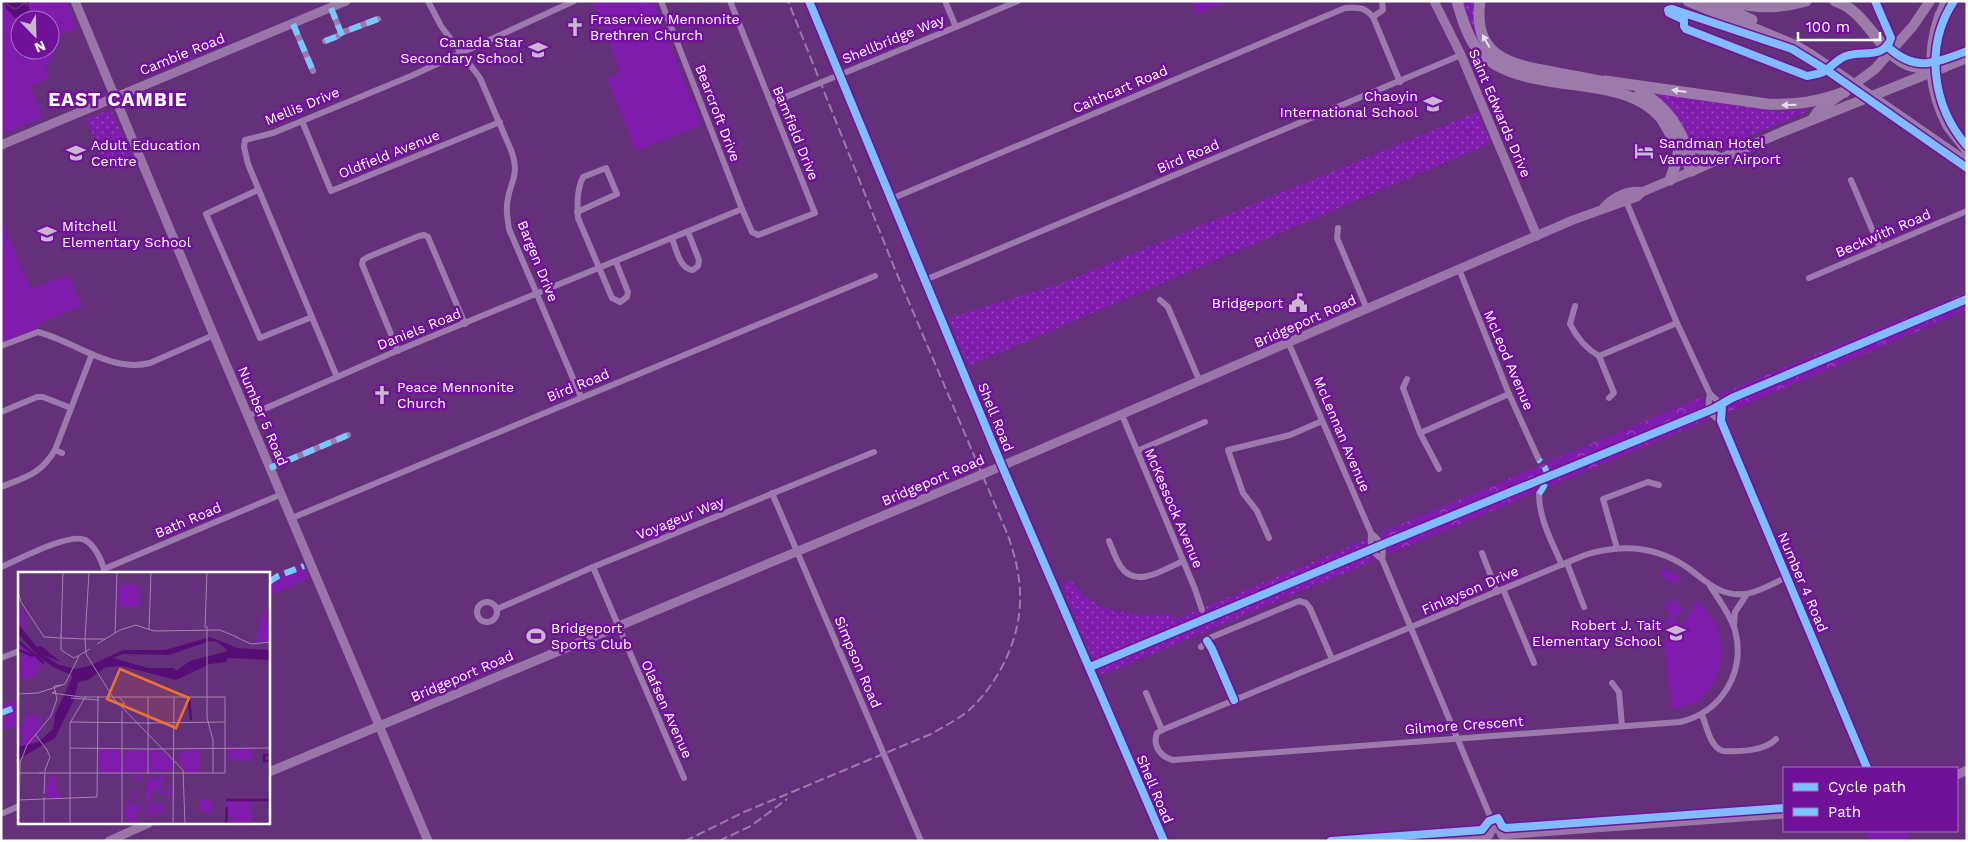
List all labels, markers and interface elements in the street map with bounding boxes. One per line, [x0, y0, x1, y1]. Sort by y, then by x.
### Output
north arrow [10, 10, 60, 60]
scale bar [1798, 10, 1880, 42]
place label: Fraserview Mennonite Brethren Church [590, 11, 740, 43]
street label: Shellbridge Way [840, 11, 947, 67]
church icon: Fraserview Mennonite Brethren Church [564, 16, 586, 38]
text: 100 m [1806, 18, 1850, 36]
street label: Cambie Road [137, 30, 227, 78]
place label: Canada Star Secondary School [400, 34, 524, 66]
one-way arrow [1482, 34, 1491, 47]
text: N [32, 38, 48, 56]
school or university icon: Canada Star Secondary School [527, 39, 549, 61]
street label: Saint Edwards Drive [1466, 46, 1534, 180]
street label: Bearcroft Drive [692, 62, 744, 164]
street label: Caithcart Road [1070, 62, 1170, 116]
street label: Mellis Drive [262, 84, 342, 128]
street label: Bamfield Drive [770, 84, 822, 182]
one-way arrow [1670, 87, 1686, 95]
district label: EAST CAMBIE [48, 88, 188, 111]
place label: Chaoyin International School [1280, 88, 1419, 120]
school or university icon: Chaoyin International School [1422, 93, 1444, 115]
one-way arrow [1781, 101, 1797, 109]
street label: Oldfield Avenue [336, 126, 442, 182]
place label: Sandman Hotel Vancouver Airport [1659, 135, 1781, 167]
street label: Bird Road [1154, 136, 1222, 176]
place label: Adult Education Centre [91, 137, 200, 169]
hotel icon: Sandman Hotel Vancouver Airport [1633, 140, 1655, 162]
school or university icon: Adult Education Centre [65, 142, 87, 164]
street label: Beckwith Road [1833, 206, 1933, 260]
place label: Mitchell Elementary School [62, 218, 192, 250]
street label: Bargen Drive [514, 218, 562, 304]
school or university icon: Mitchell Elementary School [36, 223, 58, 245]
street label: Bridgeport Road [1251, 291, 1359, 351]
public building icon: Bridgeport [1287, 292, 1309, 314]
place label: Bridgeport [1212, 295, 1283, 311]
street label: Daniels Road [375, 305, 463, 353]
street label: McLeod Avenue [1481, 308, 1537, 412]
street label: Number 5 Road [235, 364, 291, 468]
street label: Bird Road [544, 365, 612, 405]
street label: McLennan Avenue [1310, 374, 1374, 494]
place label: Peace Mennonite Church [397, 379, 514, 411]
street label: Shell Road [975, 380, 1017, 454]
church icon: Peace Mennonite Church [371, 384, 393, 406]
street label: McKessock Avenue [1141, 446, 1207, 570]
street label: Bridgeport Road [879, 451, 987, 509]
street label: Voyageur Way [634, 493, 727, 543]
street label: Bath Road [153, 499, 223, 541]
street label: Number 4 Road [1775, 530, 1831, 634]
street label: Finlayson Drive [1419, 562, 1521, 618]
inset map [18, 572, 270, 824]
street label: Simpson Road [831, 614, 885, 710]
place label: Robert J. Tait Elementary School [1532, 617, 1662, 649]
place label: Bridgeport Sports Club [551, 620, 632, 652]
school or university icon: Robert J. Tait Elementary School [1665, 622, 1687, 644]
sports icon: Bridgeport Sports Club [525, 625, 547, 647]
street label: Bridgeport Road [408, 647, 516, 705]
street label: Olafsen Avenue [638, 657, 696, 761]
street label: Gilmore Crescent [1404, 713, 1524, 737]
street label: Shell Road [1133, 752, 1177, 826]
legend [1783, 767, 1958, 832]
text: Cycle path [1828, 778, 1906, 796]
text: Path [1828, 803, 1861, 821]

